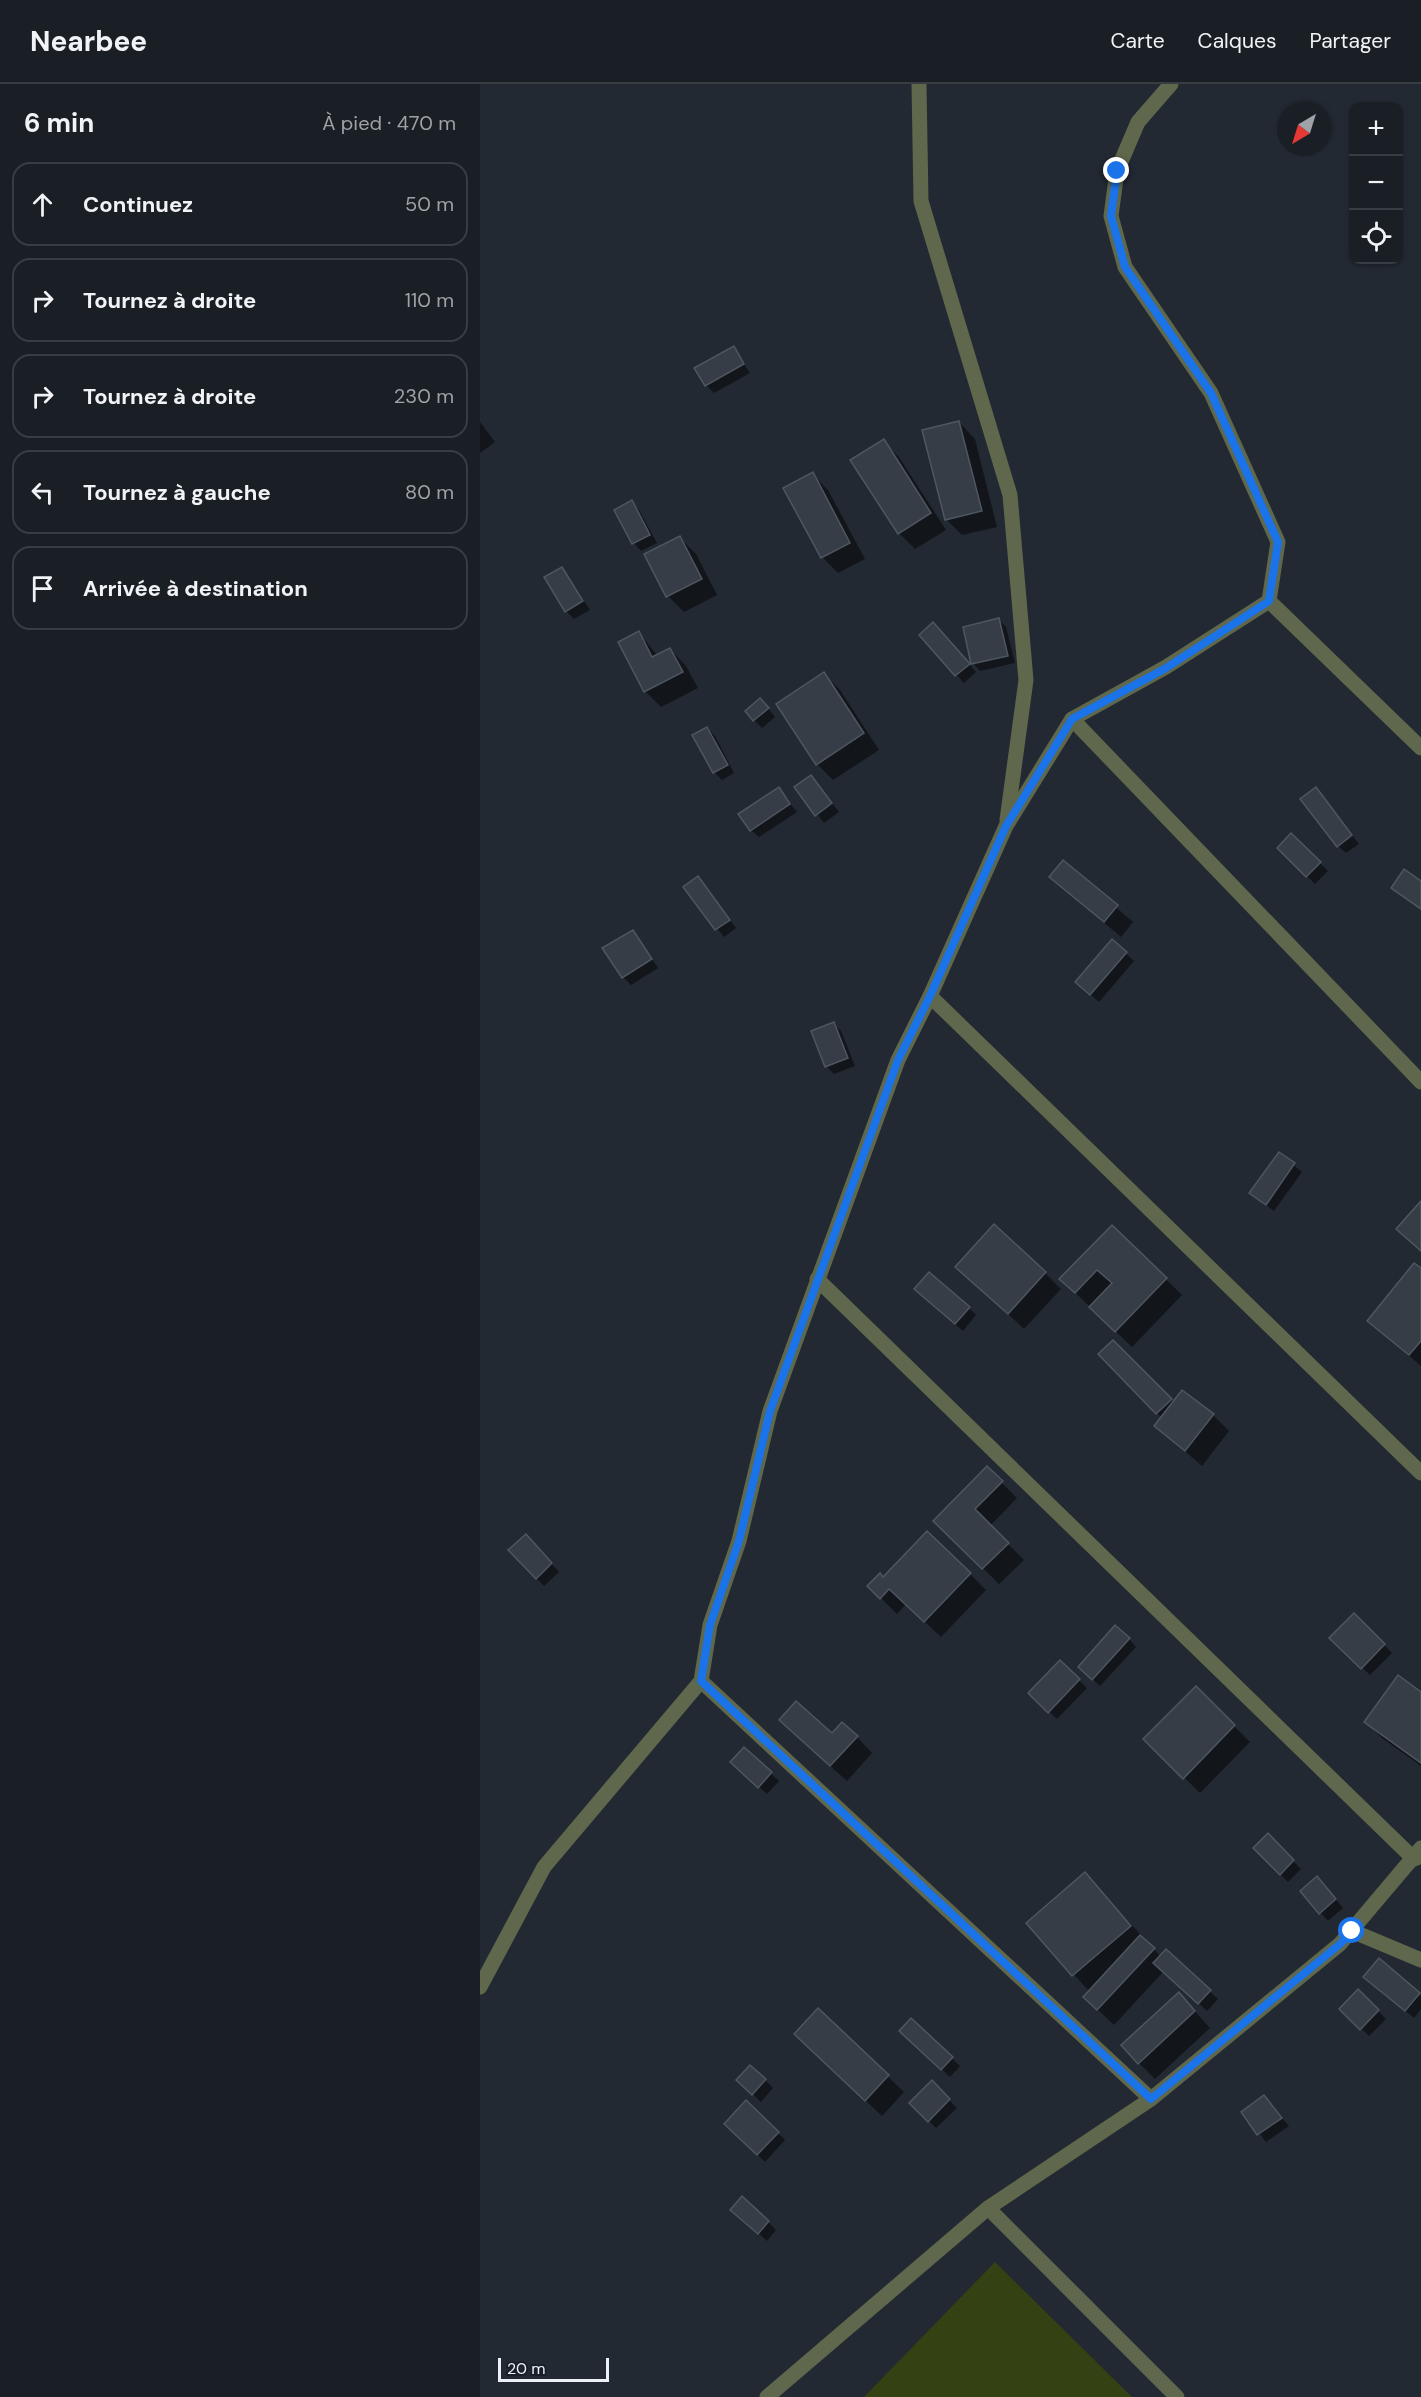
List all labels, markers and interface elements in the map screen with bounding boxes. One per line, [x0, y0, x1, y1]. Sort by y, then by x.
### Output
text: Nearbee [30, 23, 147, 60]
text: Carte [1110, 27, 1165, 55]
text: Calques [1198, 27, 1276, 55]
text: Partager [1309, 27, 1391, 55]
north arrow [1277, 102, 1331, 156]
map controls [1349, 102, 1403, 264]
button: + [1349, 102, 1403, 156]
text: 6 min [24, 106, 94, 140]
text: À pied · 470 m [322, 110, 456, 136]
button: − [1349, 156, 1403, 210]
route end [1103, 157, 1129, 183]
icon: ahead [26, 188, 59, 221]
text: Continuez [83, 190, 193, 219]
text: 50 m [405, 191, 454, 217]
button: locate [1349, 210, 1403, 264]
icon: right [26, 284, 59, 317]
text: Tournez à droite [83, 286, 256, 315]
text: 110 m [405, 287, 454, 313]
icon: right [26, 380, 59, 413]
text: Tournez à droite [83, 382, 256, 411]
text: 230 m [394, 383, 454, 409]
icon: left [26, 476, 59, 509]
text: Tournez à gauche [83, 478, 271, 507]
text: 80 m [405, 479, 454, 505]
icon: arrive [26, 572, 59, 605]
text: Arrivée à destination [83, 574, 308, 603]
route start [1338, 1917, 1364, 1943]
scale bar [498, 2355, 609, 2382]
text: 20 m [507, 2358, 546, 2379]

